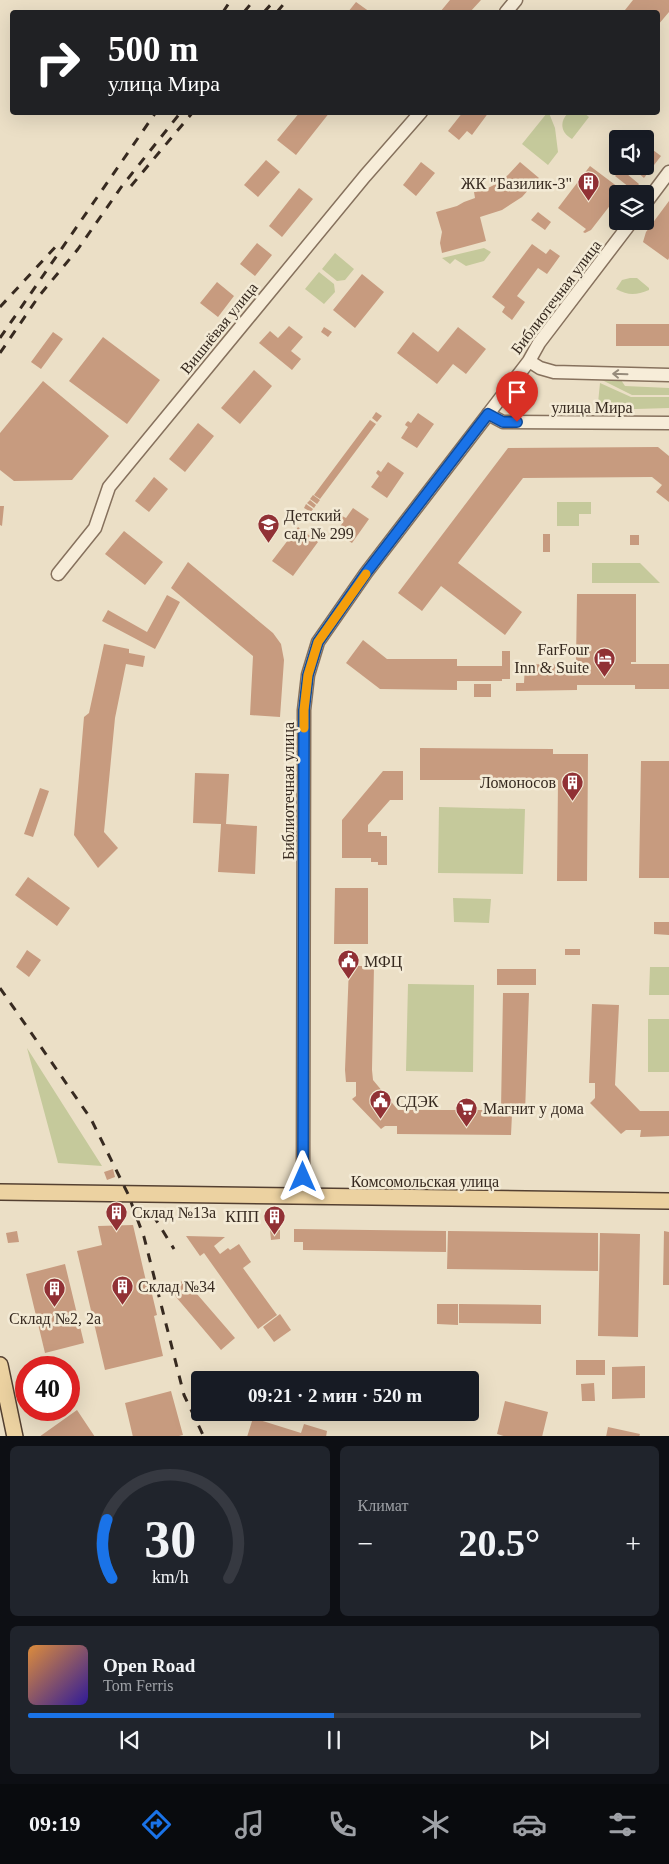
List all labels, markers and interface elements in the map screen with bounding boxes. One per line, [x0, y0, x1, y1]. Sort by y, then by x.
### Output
icon: right [25, 30, 90, 95]
text: 500 m [108, 30, 198, 69]
text: улица Мира [108, 71, 220, 96]
map controls [609, 130, 654, 230]
button: sound [609, 130, 654, 175]
building icon: ЖК "Базилик-3" [576, 171, 600, 202]
place label: ЖК "Базилик-3" [461, 175, 572, 192]
button: layers [609, 185, 654, 230]
street label: Библиотечная улица [508, 237, 605, 358]
street label: Вишнёвая улица [177, 279, 262, 378]
one-way arrow [613, 369, 629, 378]
pin [496, 371, 538, 422]
icon: arrive [503, 378, 531, 406]
street label: улица Мира [551, 399, 633, 417]
place label: Детский сад № 299 [284, 507, 354, 543]
school or university icon: Детский сад № 299 [256, 512, 280, 543]
place label: FarFour Inn & Suite [514, 641, 590, 676]
hotel icon: FarFour Inn & Suite [593, 646, 617, 677]
street label: Библиотечная улица [280, 722, 298, 860]
building icon: Ломоносов [560, 770, 584, 801]
place label: Ломоносов [480, 774, 556, 791]
public building icon: МФЦ [336, 949, 360, 980]
place label: МФЦ [364, 953, 403, 971]
public building icon: СДЭК [368, 1089, 392, 1120]
place label: СДЭК [396, 1093, 439, 1111]
supermarket icon: Магнит у дома [455, 1096, 479, 1127]
place label: Магнит у дома [483, 1100, 584, 1118]
position arrow [276, 1150, 328, 1202]
street label: Комсомольская улица [351, 1173, 499, 1191]
building icon: Склад №13а [104, 1200, 128, 1231]
place label: Склад №13а [132, 1204, 216, 1222]
building icon: КПП [263, 1204, 287, 1235]
place label: КПП [225, 1208, 259, 1225]
building icon: Склад №34 [110, 1274, 134, 1305]
building icon: Склад №2, 2а [43, 1277, 67, 1308]
place label: Склад №34 [138, 1278, 215, 1296]
place label: Склад №2, 2а [9, 1310, 101, 1328]
speed limit sign: 40 [15, 1356, 80, 1421]
text: 09:21 · 2 мин · 520 m [248, 1385, 422, 1406]
text: Климат [358, 1497, 408, 1514]
text: 30 [144, 1511, 196, 1568]
text: 20.5° [458, 1522, 540, 1564]
text: − [358, 1528, 373, 1559]
text: + [625, 1528, 641, 1559]
text: km/h [151, 1567, 188, 1587]
text: Open Road [103, 1655, 195, 1676]
text: Tom Ferris [103, 1677, 173, 1694]
icon: previous [116, 1726, 144, 1754]
icon: pause [320, 1726, 348, 1754]
icon: next [525, 1726, 553, 1754]
icon: directions [139, 1807, 174, 1842]
icon: music [232, 1807, 267, 1842]
icon: phone [325, 1807, 360, 1842]
icon: climate [418, 1807, 453, 1842]
icon: car [512, 1807, 547, 1842]
icon: filters [605, 1807, 640, 1842]
text: 09:19 [29, 1811, 80, 1836]

